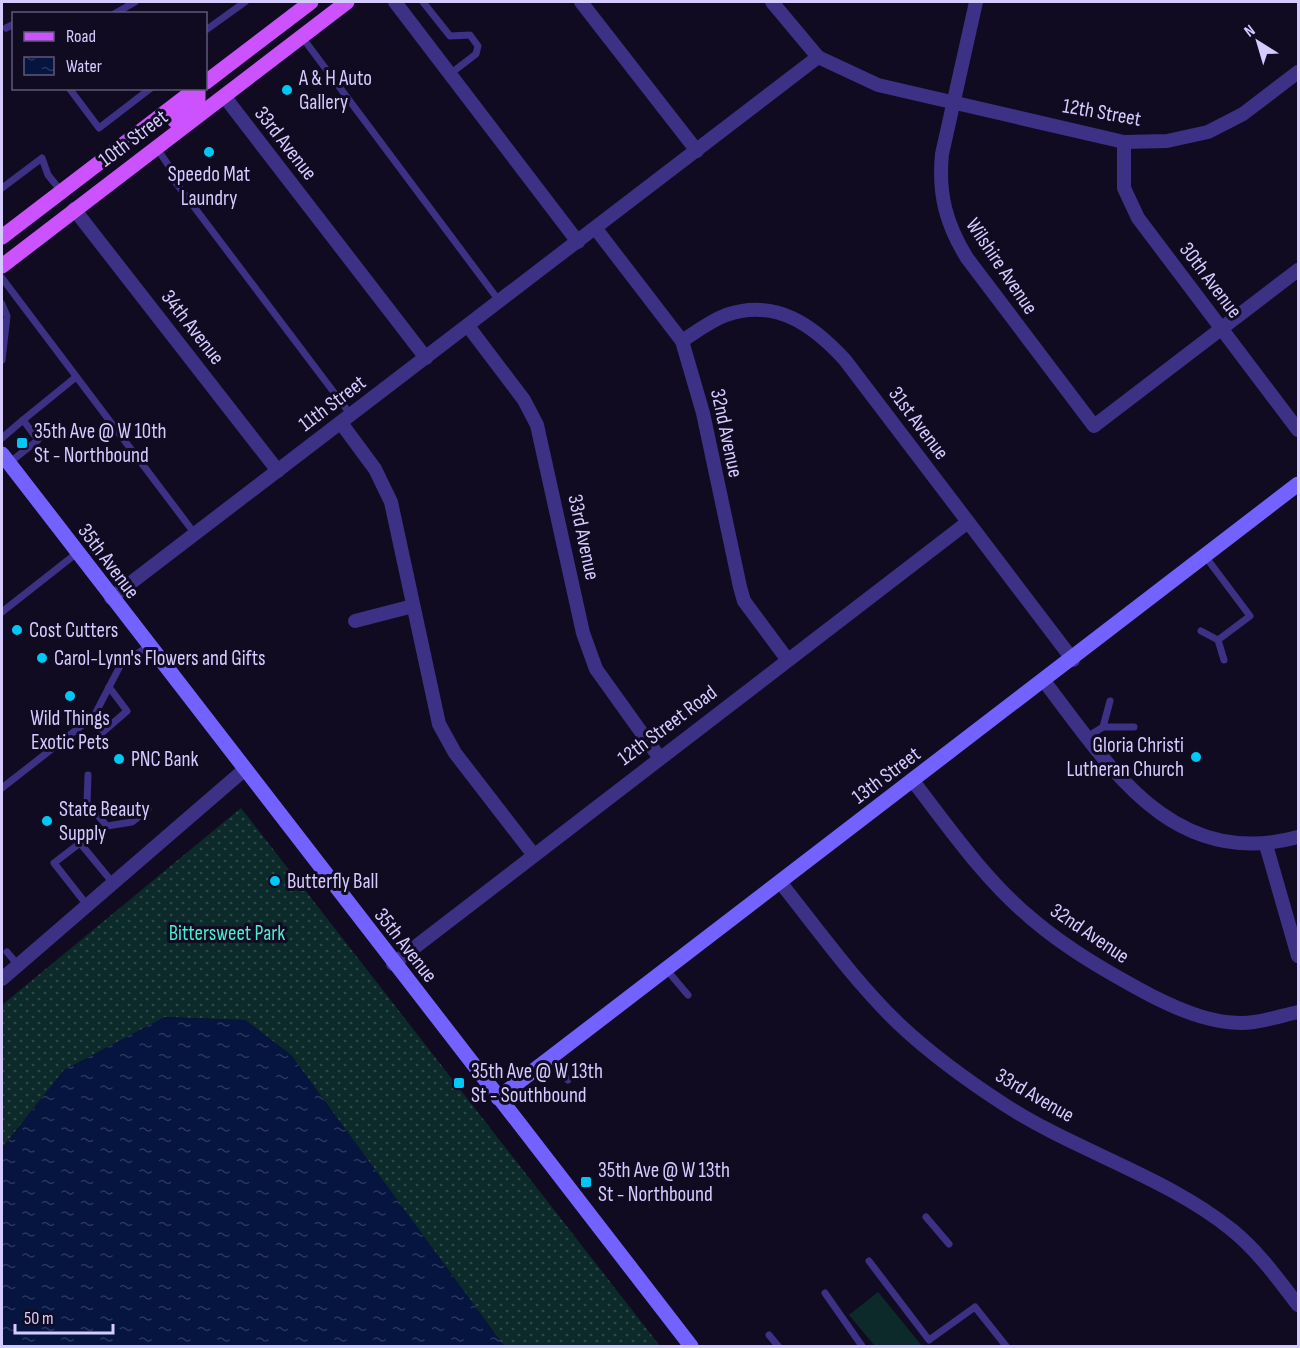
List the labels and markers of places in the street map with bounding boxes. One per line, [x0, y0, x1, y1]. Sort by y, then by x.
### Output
place label: A & H Auto Gallery [298, 66, 372, 115]
marker: A & H Auto Gallery [280, 83, 294, 97]
marker: Speedo Mat Laundry [202, 145, 216, 159]
place label: Speedo Mat Laundry [168, 162, 250, 211]
place label: 35th Ave @ W 10th St - Northbound [34, 419, 167, 468]
marker: 35th Ave @ W 10th St - Northbound [15, 436, 29, 450]
place label: Cost Cutters [29, 618, 118, 643]
marker: Cost Cutters [10, 623, 24, 637]
place label: Carol-Lynn's Flowers and Gifts [54, 646, 265, 671]
marker: Carol-Lynn's Flowers and Gifts [35, 651, 49, 665]
marker: Wild Things Exotic Pets [63, 689, 77, 703]
place label: Wild Things Exotic Pets [30, 706, 110, 755]
place label: Gloria Christi Lutheran Church [1066, 733, 1184, 782]
place label: PNC Bank [131, 747, 199, 772]
marker: Gloria Christi Lutheran Church [1189, 750, 1203, 764]
marker: PNC Bank [112, 752, 126, 766]
place label: State Beauty Supply [59, 797, 150, 846]
marker: State Beauty Supply [40, 814, 54, 828]
place label: Butterfly Ball [287, 869, 378, 894]
marker: Butterfly Ball [268, 874, 282, 888]
place label: 35th Ave @ W 13th St - Southbound [471, 1059, 603, 1108]
marker: 35th Ave @ W 13th St - Southbound [452, 1076, 466, 1090]
place label: 35th Ave @ W 13th St - Northbound [598, 1158, 730, 1207]
marker: 35th Ave @ W 13th St - Northbound [579, 1175, 593, 1189]

